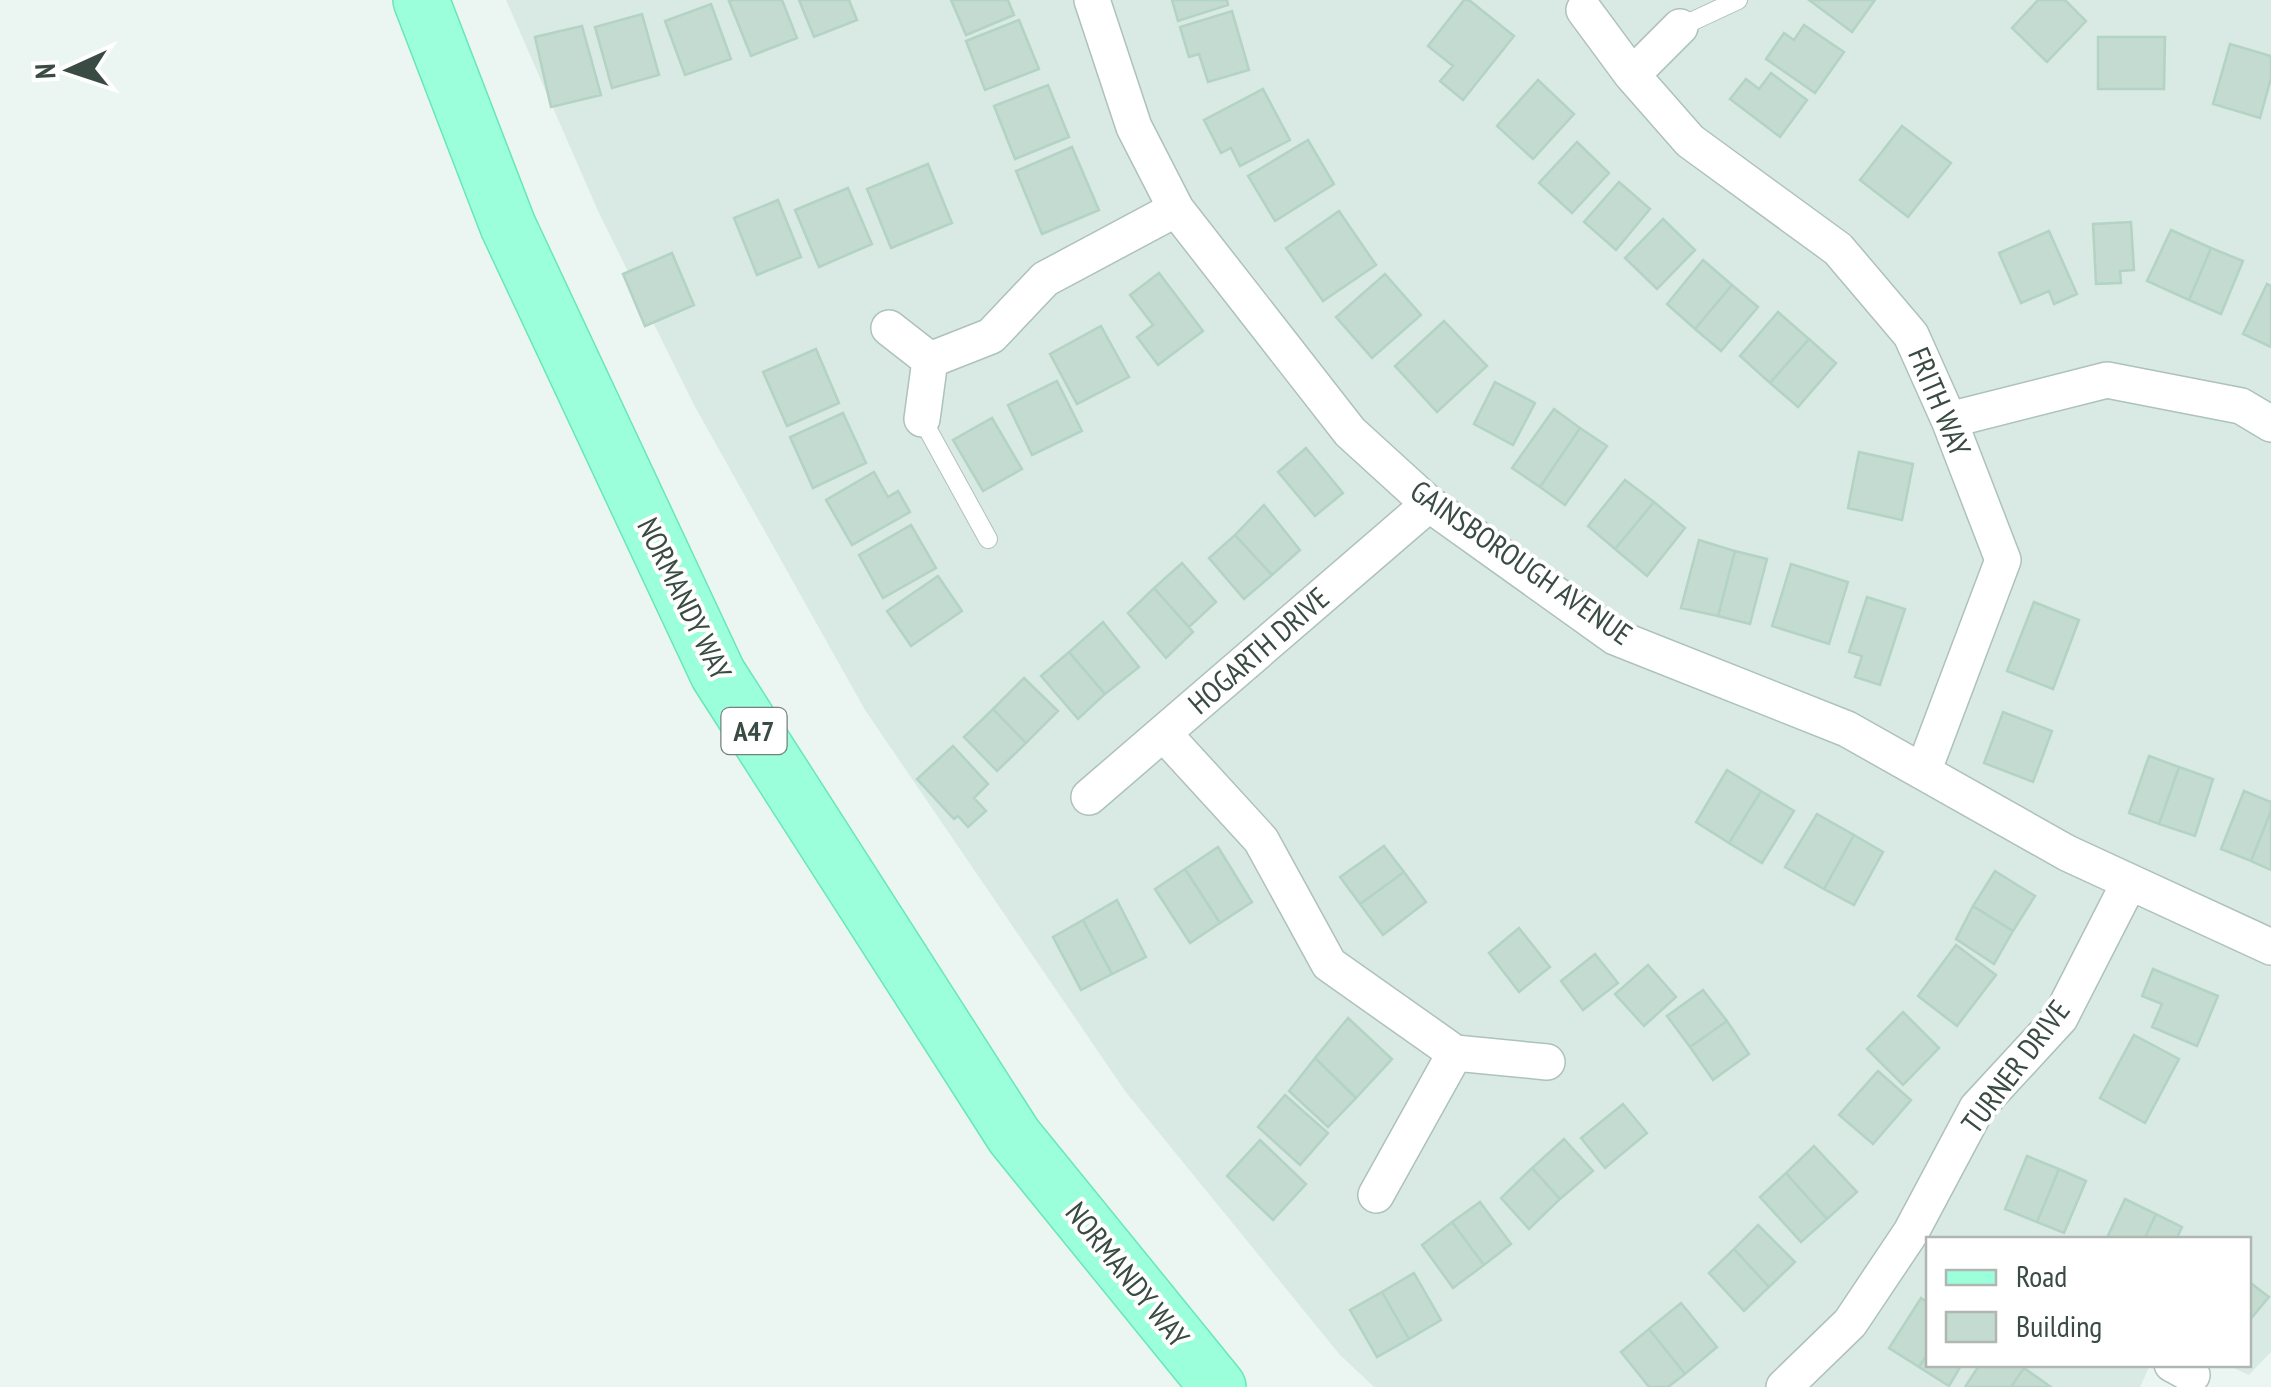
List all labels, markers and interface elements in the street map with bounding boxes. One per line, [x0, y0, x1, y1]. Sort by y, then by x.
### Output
north arrow [20, 20, 120, 120]
text: N [26, 63, 63, 80]
street label: FRITH WAY [1900, 341, 1981, 462]
street label: GAINSBOROUGH AVENUE [1403, 471, 1640, 653]
street label: NORMANDY WAY [629, 511, 742, 686]
street label: HOGARTH DRIVE [1179, 578, 1337, 722]
road number: A47 [722, 708, 786, 754]
street label: TURNER DRIVE [1952, 992, 2078, 1141]
street label: NORMANDY WAY [1058, 1194, 1199, 1355]
legend [1926, 1237, 2251, 1367]
text: Road [2016, 1256, 2067, 1295]
text: Building [2016, 1306, 2102, 1345]

